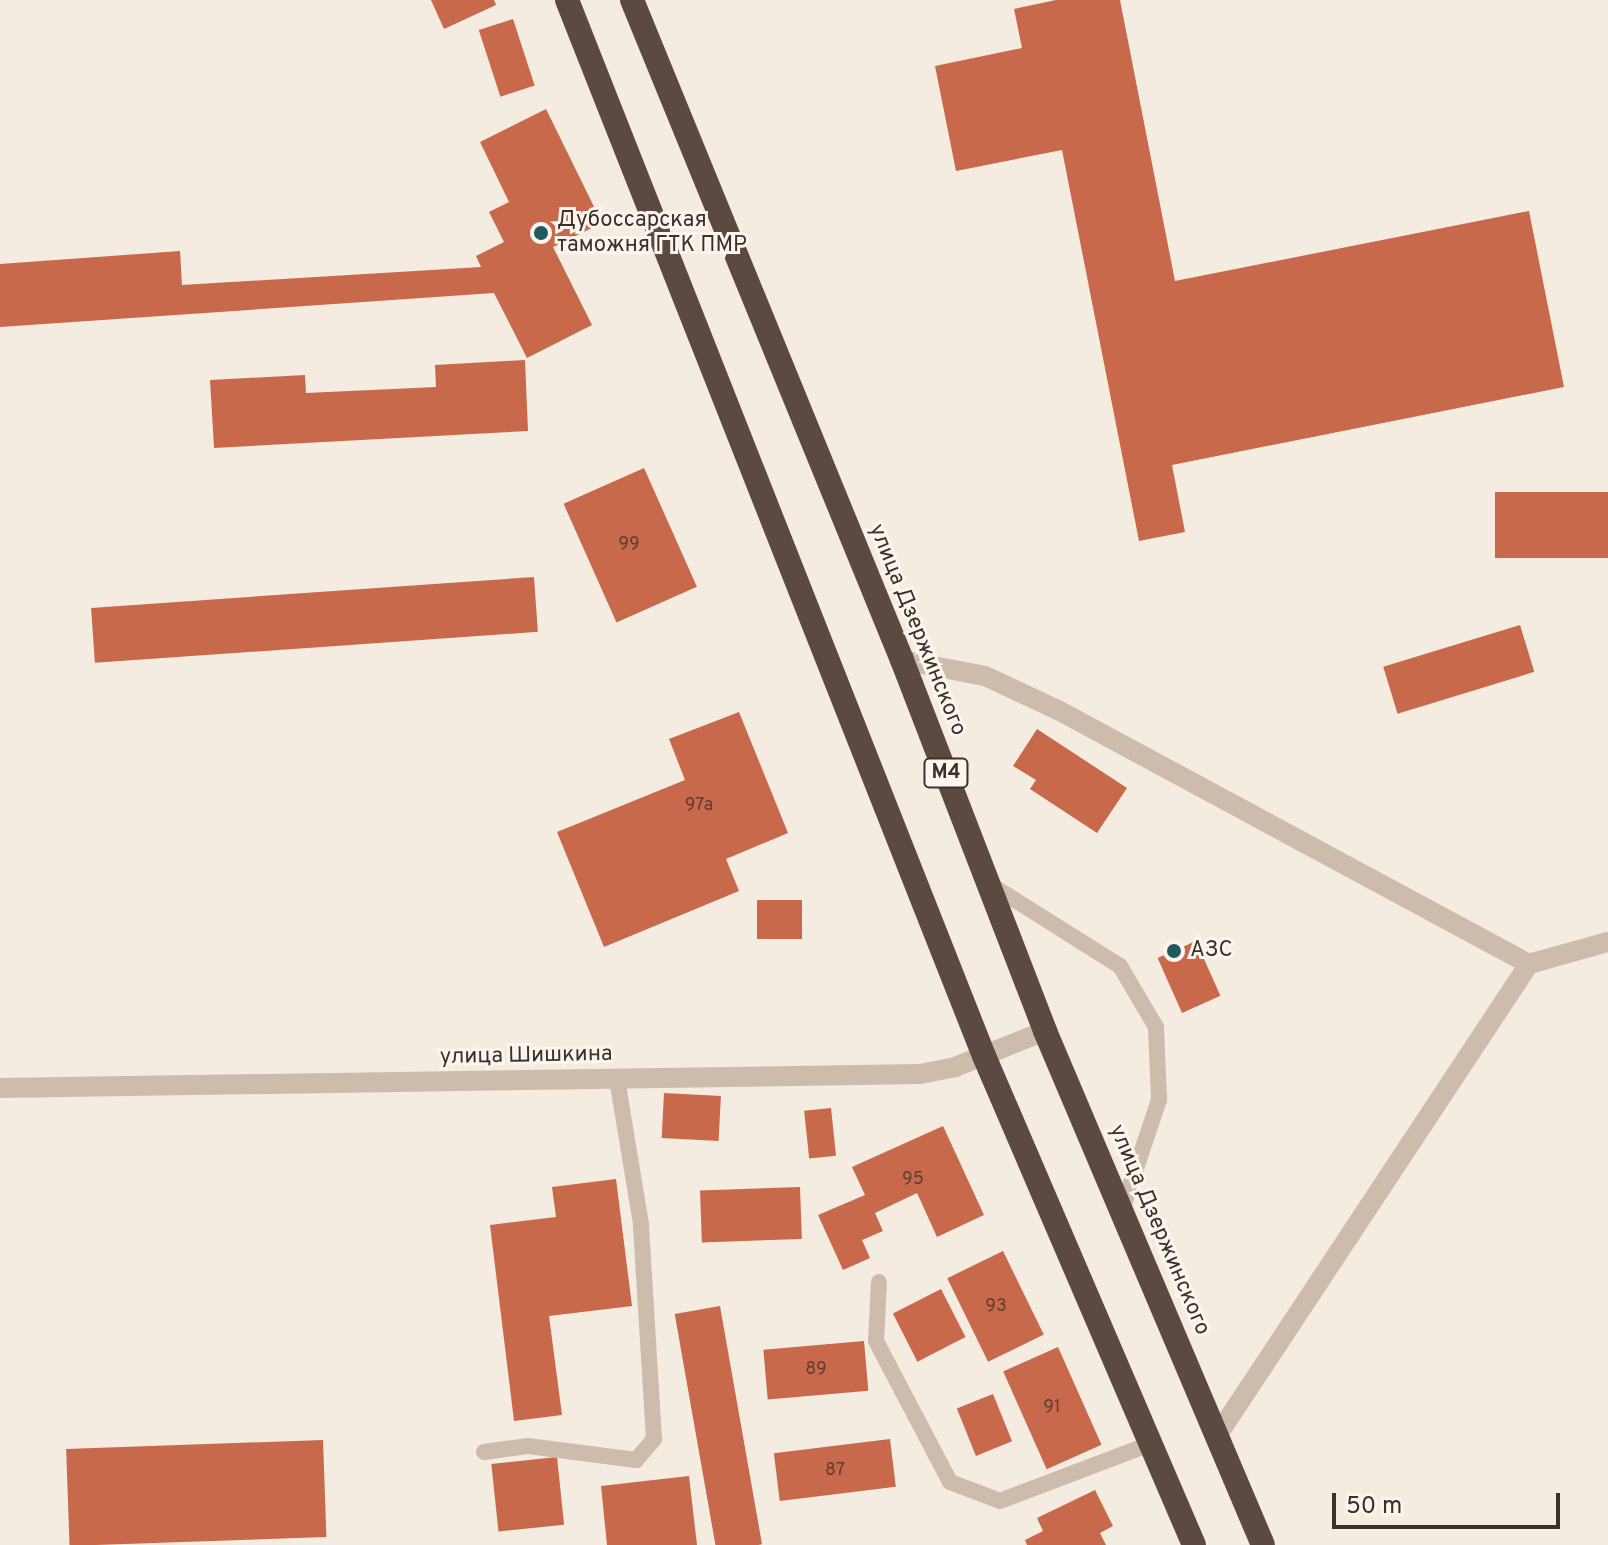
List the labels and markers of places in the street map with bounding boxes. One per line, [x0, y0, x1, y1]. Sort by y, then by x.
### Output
place label: Дубоссарская таможня ГТК ПМР [557, 207, 747, 258]
marker: Дубоссарская таможня ГТК ПМР [532, 224, 550, 242]
place label: АЗС [1190, 938, 1233, 964]
marker: АЗС [1165, 942, 1183, 960]

